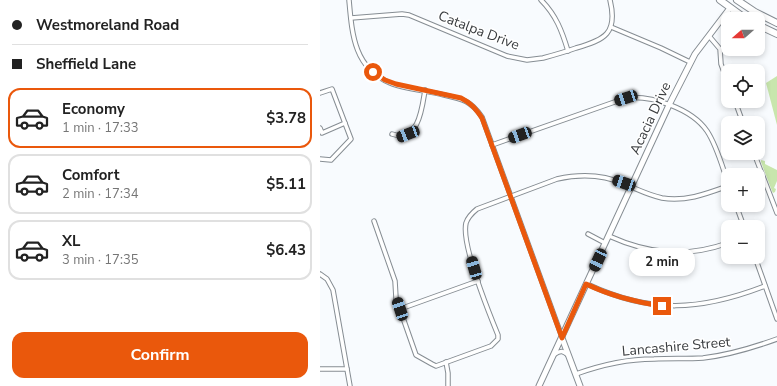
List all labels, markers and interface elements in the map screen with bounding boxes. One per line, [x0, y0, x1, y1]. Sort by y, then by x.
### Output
street label: Catalpa Drive [436, 6, 522, 55]
north arrow [721, 12, 765, 56]
map controls [721, 12, 765, 264]
text: Westmoreland Road [36, 15, 179, 35]
text: Sheffield Lane [36, 54, 136, 74]
route start [364, 63, 382, 81]
button: locate [721, 64, 765, 108]
street label: Acacia Drive [625, 79, 676, 158]
car [613, 89, 639, 107]
text: Economy [62, 99, 125, 119]
icon: car [14, 100, 50, 136]
text: $3.78 [266, 108, 306, 128]
button: layers [721, 116, 765, 160]
text: 1 min · 17:33 [62, 119, 138, 137]
car [395, 124, 421, 144]
car [507, 125, 533, 145]
text: Comfort [62, 165, 119, 185]
icon: car [14, 166, 50, 202]
button: + [721, 168, 765, 212]
car [611, 173, 637, 193]
text: $5.11 [266, 174, 306, 194]
text: 2 min · 17:34 [62, 185, 138, 203]
button: − [721, 220, 765, 264]
text: XL [62, 231, 81, 251]
icon: car [14, 232, 50, 268]
text: $6.43 [266, 240, 306, 260]
car [587, 247, 609, 273]
callout: 2 min [629, 248, 695, 276]
text: 3 min · 17:35 [62, 251, 138, 269]
text: 2 min [645, 253, 679, 271]
car [465, 255, 483, 281]
car [391, 296, 409, 322]
route end [653, 297, 671, 315]
button: Confirm [12, 332, 308, 378]
street label: Lancashire Street [621, 332, 731, 361]

